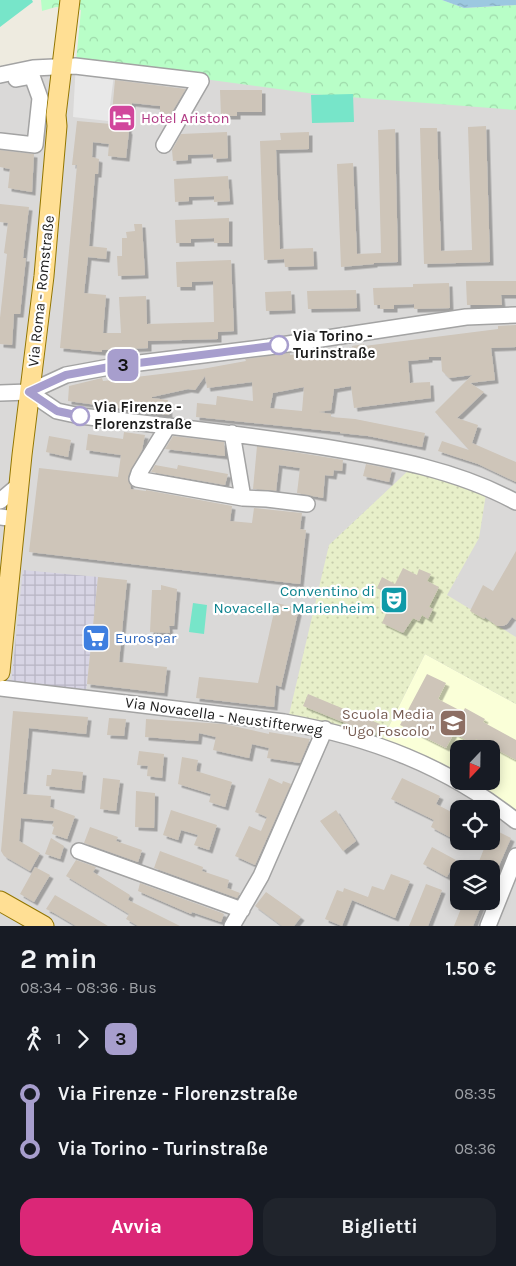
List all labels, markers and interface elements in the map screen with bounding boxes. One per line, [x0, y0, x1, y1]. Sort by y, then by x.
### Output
hotel icon: Hotel Ariston [107, 103, 137, 133]
place label: Hotel Ariston [141, 109, 230, 127]
street label: Via Roma - Romstraße [24, 214, 58, 368]
place label: Via Torino - Turinstraße [293, 327, 376, 362]
marker: Via Torino - Turinstraße [269, 335, 289, 355]
line badge: 3 [107, 349, 139, 381]
text: 3 [117, 354, 129, 376]
place label: Via Firenze - Florenzstraße [94, 398, 192, 433]
marker: Via Firenze - Florenzstraße [70, 406, 90, 426]
place label: Conventino di Novacella - Marienheim [213, 582, 375, 617]
theatre icon: Conventino di Novacella - Marienheim [379, 585, 409, 615]
supermarket icon: Eurospar [81, 623, 111, 653]
place label: Eurospar [115, 629, 177, 647]
street label: Via Novacella - Neustifterweg [124, 693, 325, 739]
place label: Scuola Media "Ugo Foscolo" [342, 705, 434, 740]
school or university icon: Scuola Media "Ugo Foscolo" [438, 708, 468, 738]
north arrow [450, 740, 500, 790]
map controls [450, 740, 500, 910]
button: locate [450, 800, 500, 850]
button: layers [450, 860, 500, 910]
text: 2 min [20, 942, 97, 975]
text: 1.50 € [445, 958, 496, 980]
text: 08:34 – 08:36 · Bus [20, 978, 157, 997]
icon: walk [20, 1025, 48, 1053]
icon: forward [69, 1025, 97, 1053]
text: 3 [115, 1028, 127, 1050]
text: 1 [56, 1029, 61, 1048]
text: Via Firenze - Florenzstraße [58, 1083, 298, 1105]
text: 08:35 [455, 1084, 496, 1103]
text: Via Torino - Turinstraße [58, 1138, 268, 1160]
text: 08:36 [454, 1139, 496, 1158]
button: Avvia [20, 1198, 253, 1256]
button: Biglietti [263, 1198, 496, 1256]

